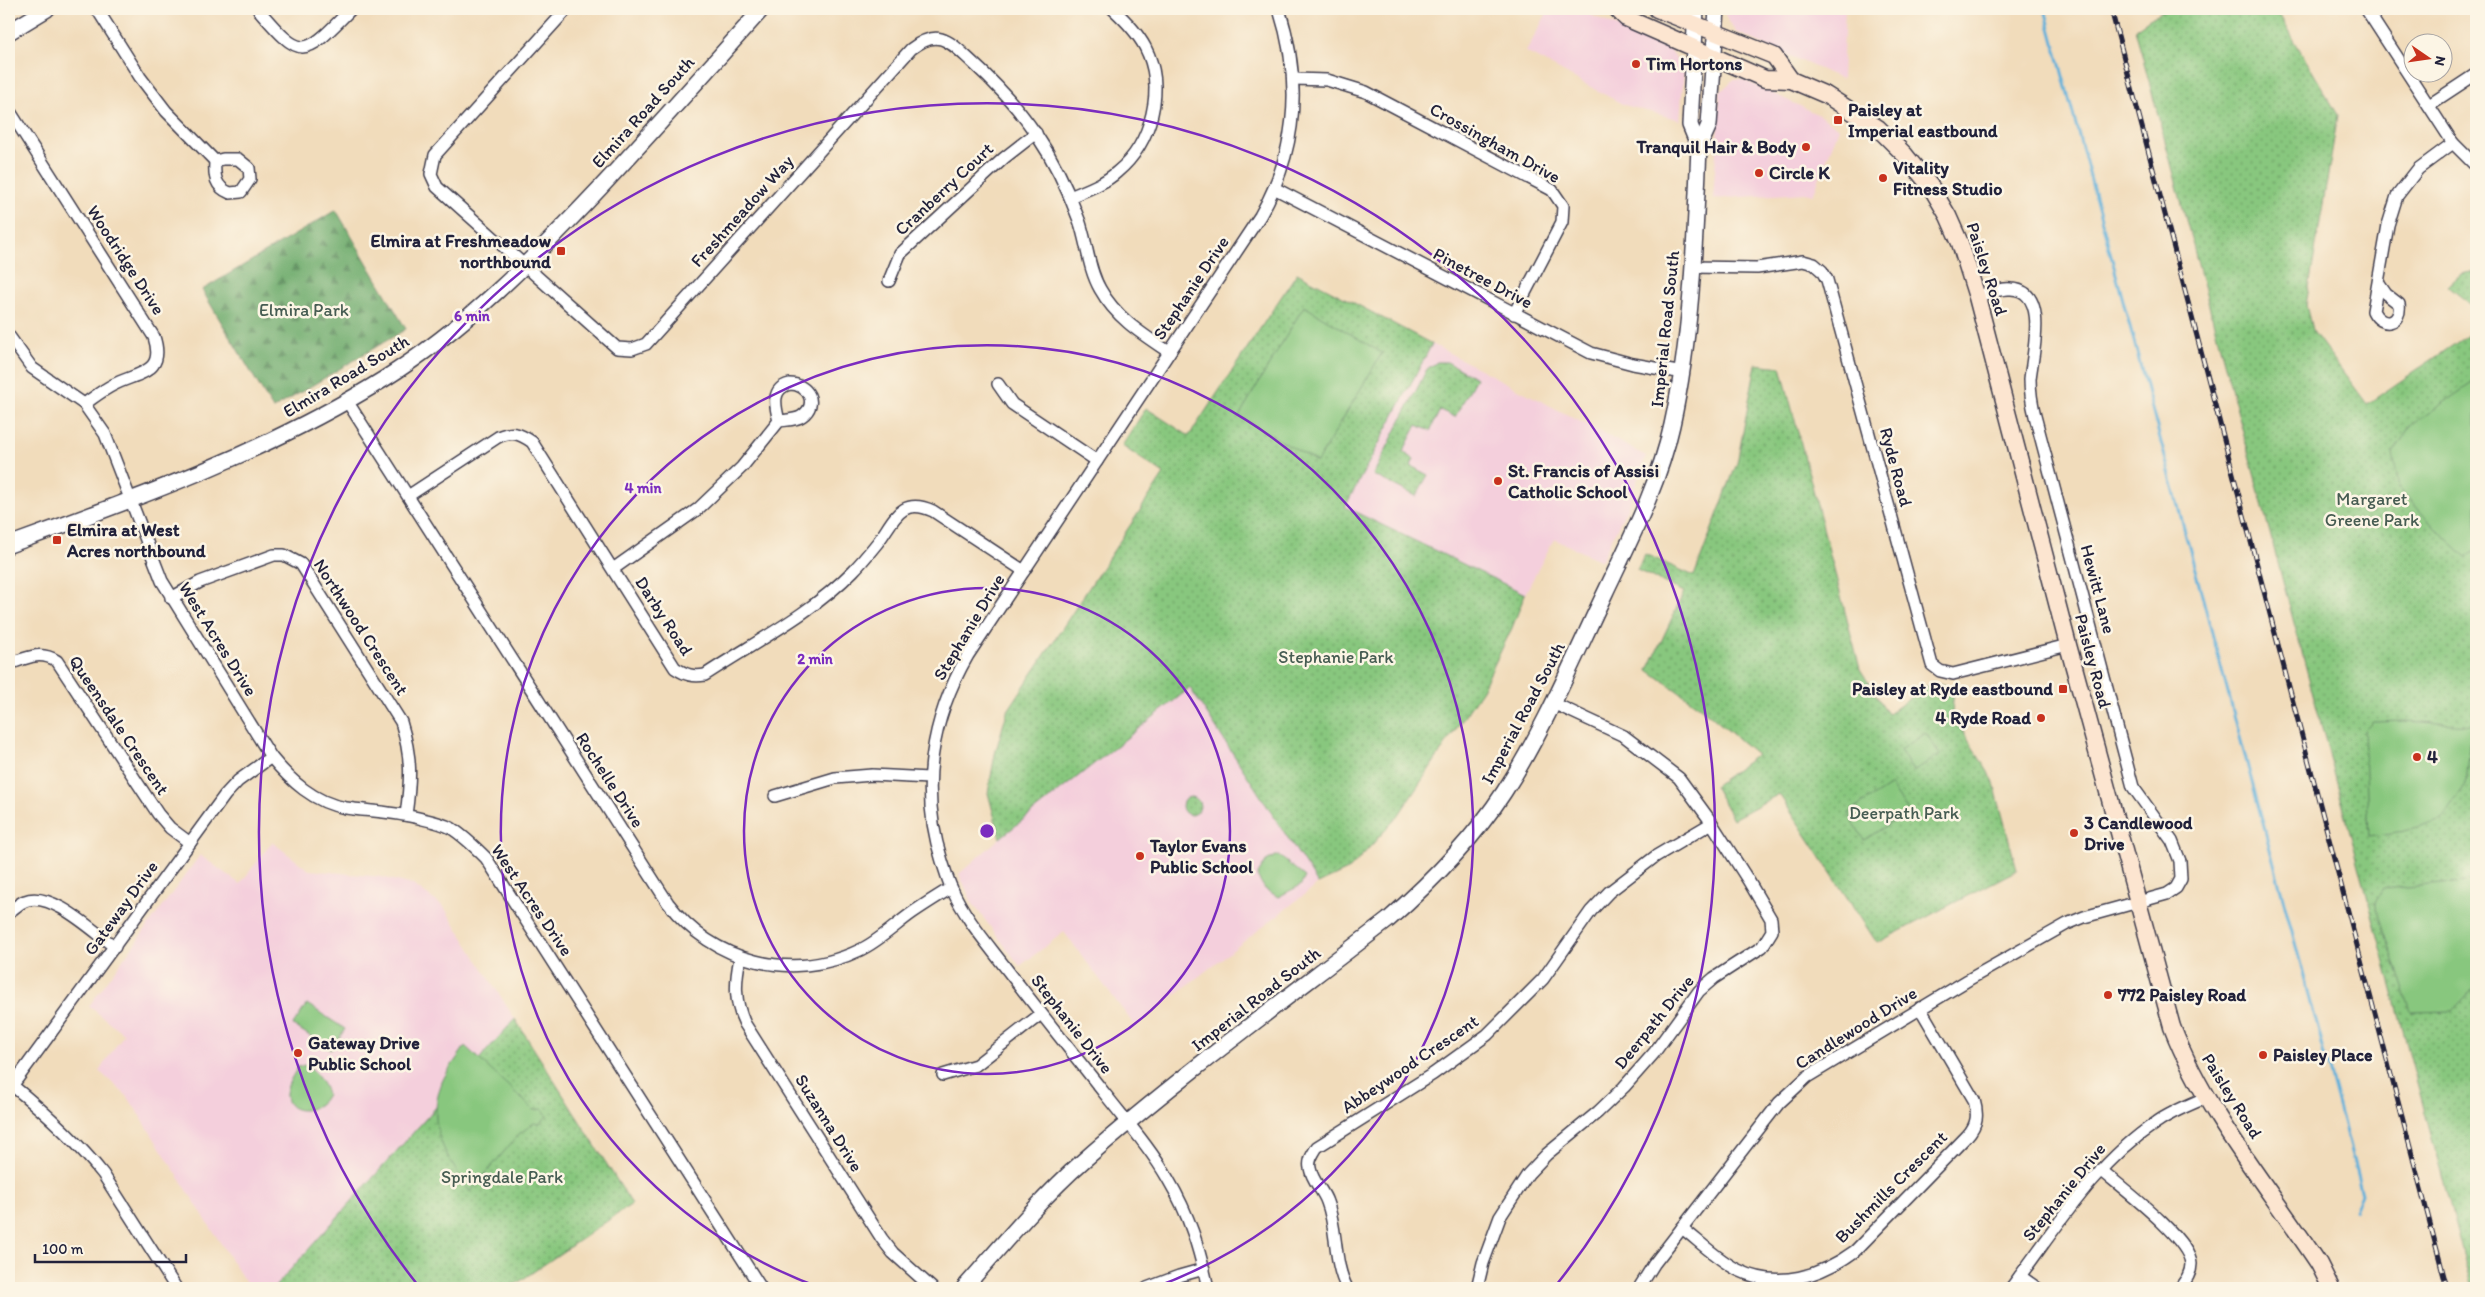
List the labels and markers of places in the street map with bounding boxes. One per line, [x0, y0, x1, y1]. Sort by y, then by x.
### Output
place label: Tim Hortons [1645, 53, 1742, 75]
marker: Tim Hortons [1630, 58, 1642, 70]
place label: Paisley at Imperial eastbound [1848, 99, 1998, 142]
marker: Paisley at Imperial eastbound [1832, 114, 1844, 126]
place label: Tranquil Hair & Body [1635, 136, 1797, 158]
marker: Tranquil Hair & Body [1800, 141, 1812, 153]
place label: Vitality Fitness Studio [1893, 157, 2002, 200]
place label: Circle K [1769, 162, 1830, 184]
marker: Circle K [1753, 167, 1765, 179]
marker: Vitality Fitness Studio [1877, 172, 1889, 184]
place label: Elmira at Freshmeadow northbound [371, 230, 552, 273]
marker: Elmira at Freshmeadow northbound [555, 245, 567, 257]
place label: St. Francis of Assisi Catholic School [1508, 460, 1659, 503]
marker: St. Francis of Assisi Catholic School [1492, 475, 1504, 487]
place label: Elmira at West Acres northbound [66, 519, 207, 562]
marker: Elmira at West Acres northbound [51, 534, 63, 546]
place label: Paisley at Ryde eastbound [1852, 678, 2053, 700]
marker: Paisley at Ryde eastbound [2057, 683, 2069, 695]
place label: 4 Ryde Road [1935, 707, 2031, 729]
marker: 4 Ryde Road [2035, 712, 2047, 724]
place label: 4 [2427, 746, 2438, 768]
marker: 4 [2411, 751, 2423, 763]
place label: 3 Candlewood Drive [2084, 812, 2193, 855]
centre of rings [978, 822, 996, 840]
marker: 3 Candlewood Drive [2068, 827, 2080, 839]
place label: Taylor Evans Public School [1149, 835, 1254, 878]
marker: Taylor Evans Public School [1134, 850, 1146, 862]
place label: 772 Paisley Road [2117, 984, 2247, 1006]
marker: 772 Paisley Road [2102, 989, 2114, 1001]
place label: Gateway Drive Public School [308, 1032, 420, 1075]
place label: Paisley Place [2273, 1044, 2373, 1066]
marker: Gateway Drive Public School [292, 1047, 304, 1059]
marker: Paisley Place [2257, 1049, 2269, 1061]

